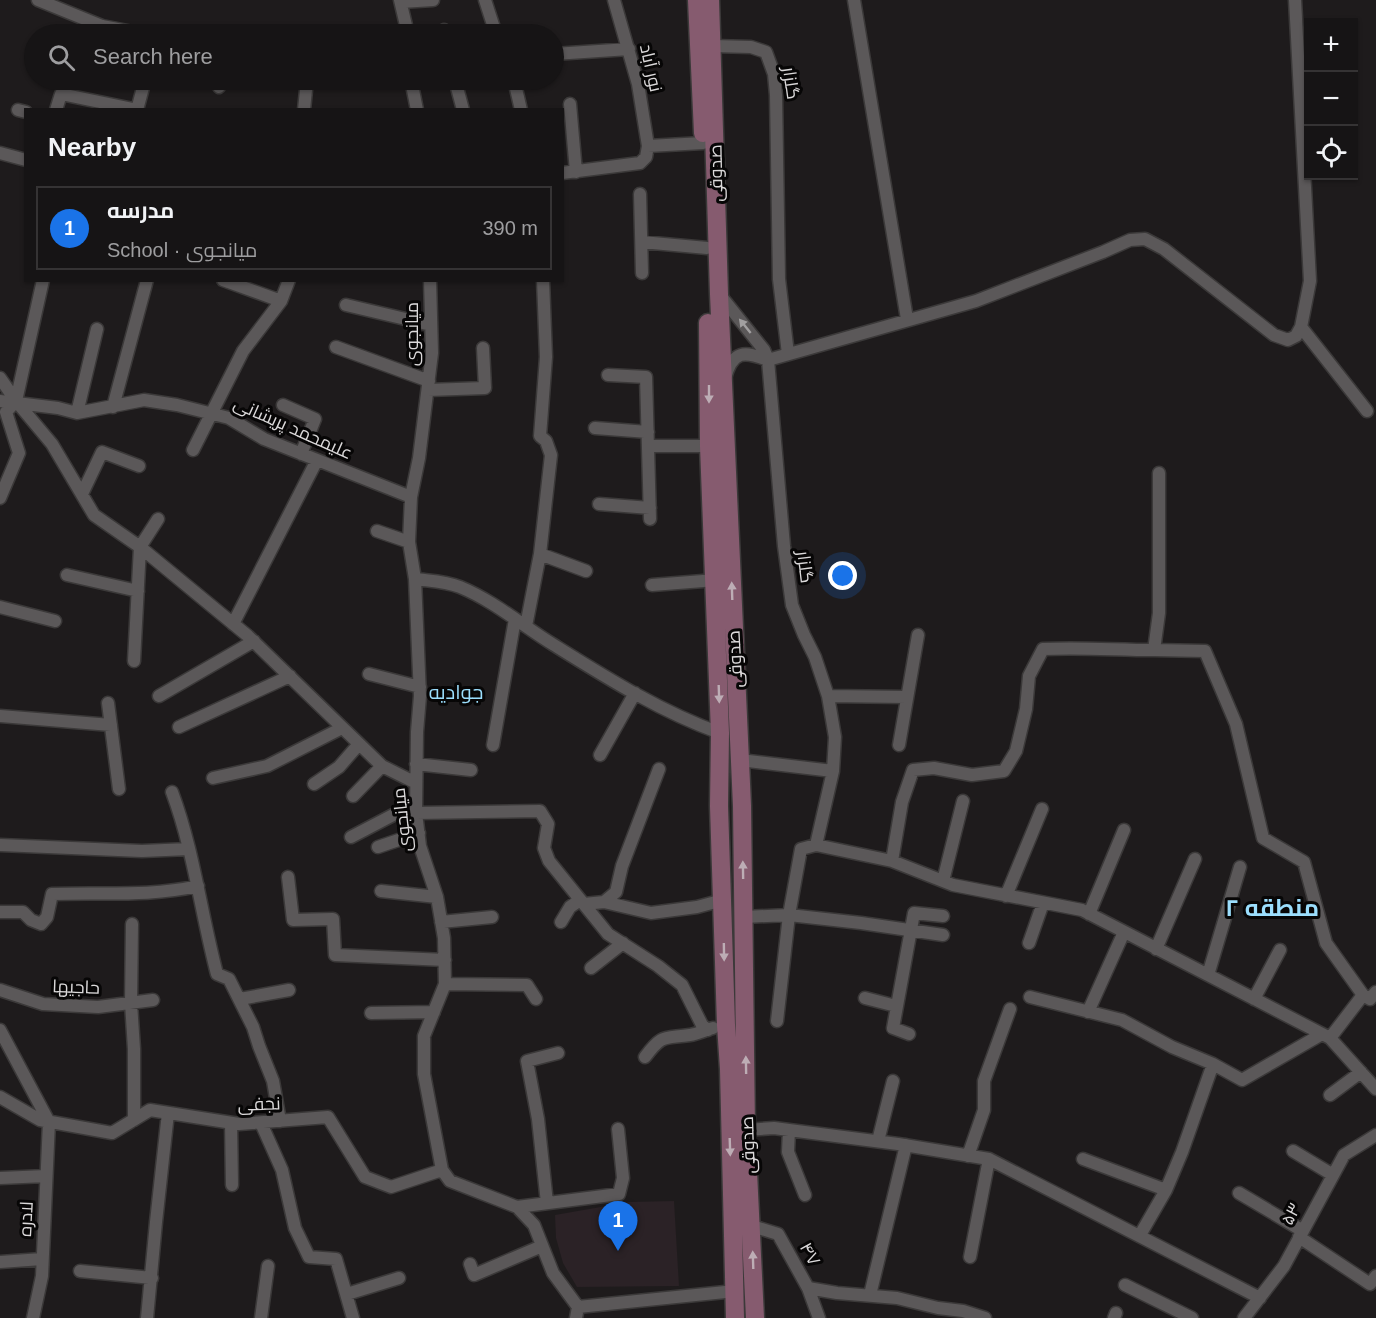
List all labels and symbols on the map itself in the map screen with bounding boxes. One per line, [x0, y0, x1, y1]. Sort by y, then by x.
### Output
street label: نور آباد [635, 42, 666, 94]
street label: گلزار [778, 64, 803, 101]
street label: صدوقی [706, 144, 727, 202]
street label: میانجوی [402, 302, 423, 366]
one-way arrow [739, 319, 751, 334]
one-way arrow [704, 385, 714, 404]
street label: علیمحمد پریشانی [230, 393, 355, 465]
street label: گلزار [792, 549, 817, 585]
your location [828, 561, 857, 590]
one-way arrow [727, 582, 736, 601]
street label: صدوقی [724, 630, 747, 688]
district label: جوادیه [429, 681, 483, 704]
one-way arrow [714, 685, 724, 704]
street label: میانجوی [389, 787, 416, 853]
one-way arrow [738, 860, 748, 879]
district label: منطقه ۲ [1225, 894, 1319, 921]
one-way arrow [719, 942, 729, 961]
street label: حاجیها [52, 976, 100, 999]
one-way arrow [741, 1055, 751, 1074]
street label: نجفی [237, 1093, 281, 1116]
street label: صدوقی [737, 1116, 760, 1174]
one-way arrow [726, 1137, 735, 1156]
street label: ۵۳ [1277, 1200, 1305, 1228]
street label: لادره [15, 1201, 38, 1237]
pin: 1 [598, 1202, 638, 1251]
street label: ۴۷ [796, 1239, 824, 1269]
one-way arrow [749, 1250, 758, 1269]

